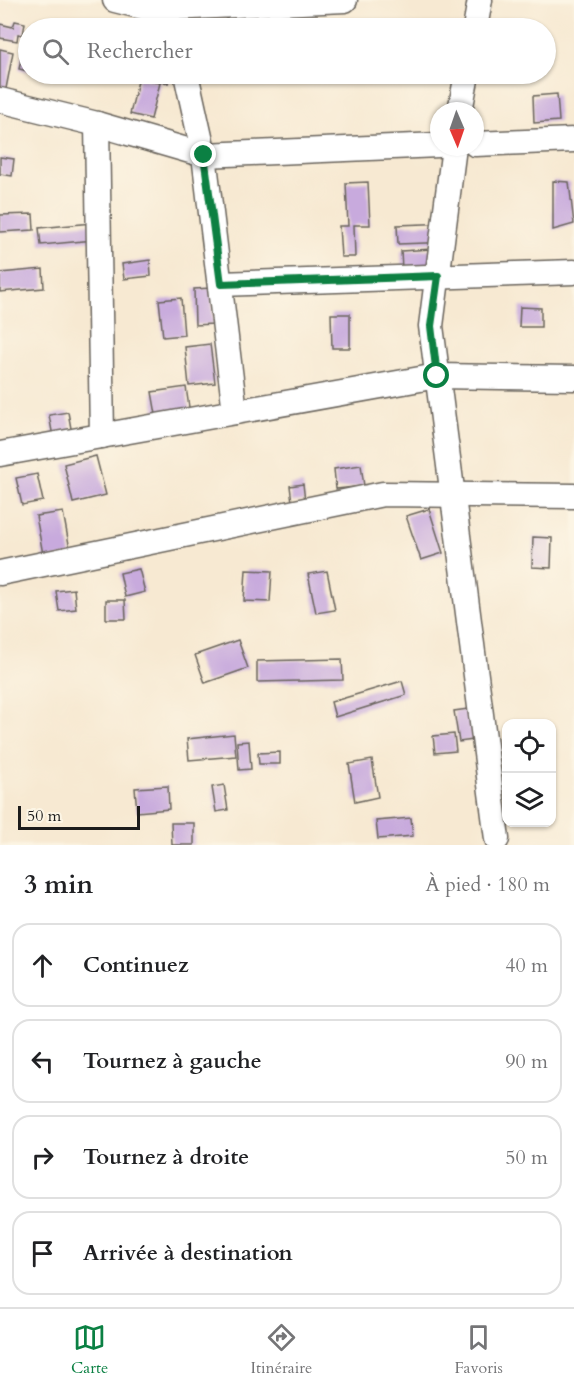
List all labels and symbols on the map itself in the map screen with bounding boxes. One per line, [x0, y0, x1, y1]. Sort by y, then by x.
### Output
north arrow [430, 102, 484, 156]
route end [190, 141, 216, 167]
route start [423, 362, 449, 388]
scale bar [18, 803, 140, 830]

